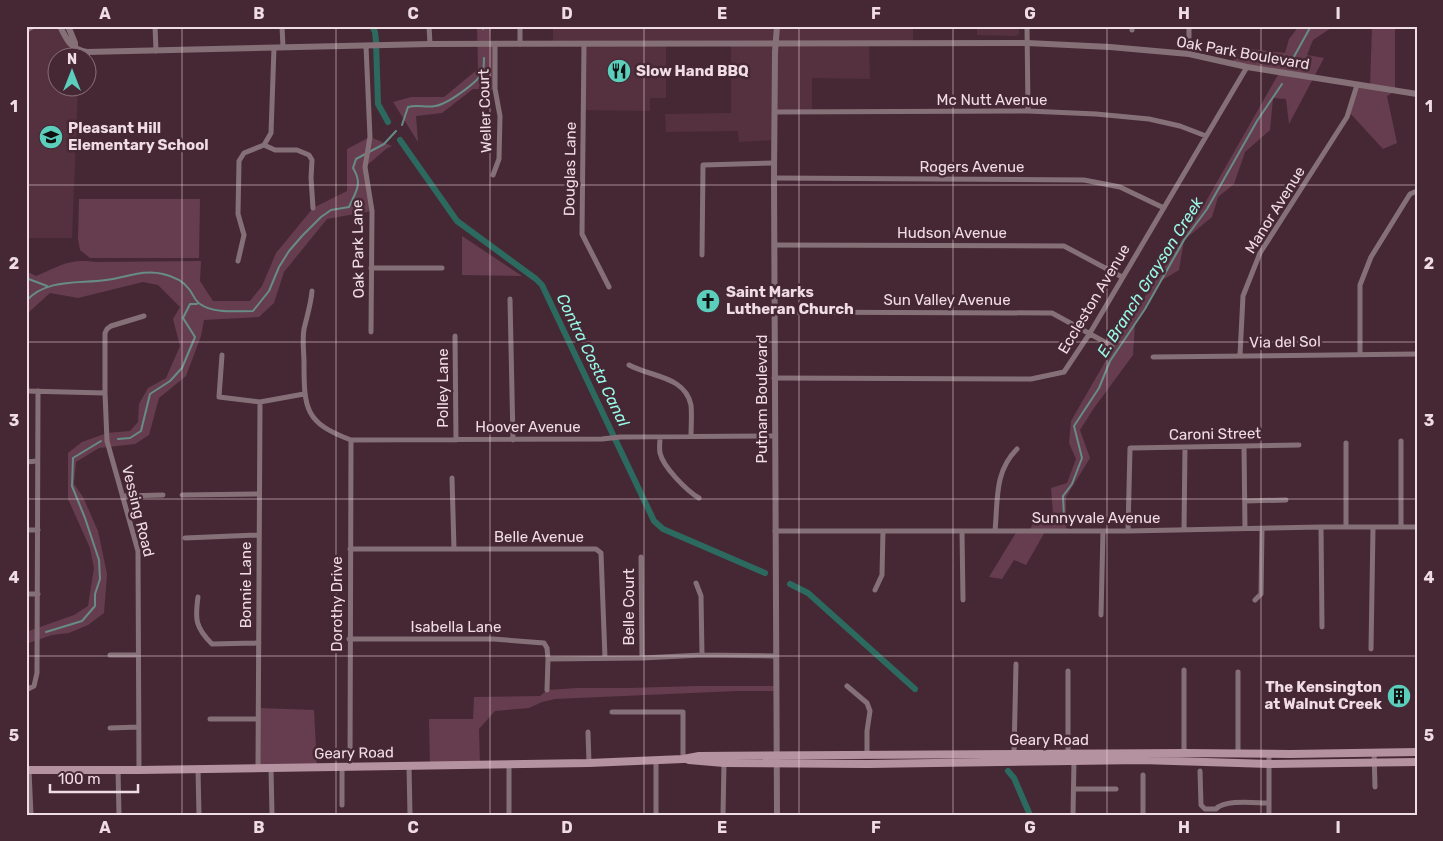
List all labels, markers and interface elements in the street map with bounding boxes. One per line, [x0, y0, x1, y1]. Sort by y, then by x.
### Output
text: A [99, 4, 111, 23]
text: B [253, 4, 265, 23]
text: C [407, 4, 419, 23]
text: D [561, 4, 573, 23]
text: E [717, 4, 727, 23]
text: F [871, 4, 881, 23]
text: G [1024, 4, 1036, 23]
text: H [1178, 4, 1190, 23]
text: I [1335, 4, 1341, 23]
street label: Oak Park Boulevard [1175, 32, 1311, 74]
north arrow [48, 48, 98, 98]
text: N [67, 51, 77, 68]
restaurant icon: Slow Hand BBQ [606, 58, 632, 84]
place label: Slow Hand BBQ [636, 62, 749, 80]
street label: Weller Court [475, 69, 495, 153]
street label: Mc Nutt Avenue [937, 91, 1047, 109]
text: 1 [10, 97, 18, 116]
text: 1 [1425, 97, 1433, 116]
place label: Pleasant Hill Elementary School [68, 119, 209, 154]
street label: Douglas Lane [560, 122, 580, 216]
school or university icon: Pleasant Hill Elementary School [38, 124, 64, 150]
street label: Rogers Avenue [920, 158, 1024, 176]
street label: Manor Avenue [1241, 163, 1309, 257]
water label: E. Branch Grayson Creek [1093, 193, 1207, 360]
street label: Oak Park Lane [348, 200, 368, 298]
street label: Hudson Avenue [897, 224, 1007, 242]
street label: Eccleston Avenue [1054, 241, 1134, 357]
text: 2 [9, 254, 19, 273]
text: 2 [1424, 254, 1434, 273]
place label: Saint Marks Lutheran Church [726, 283, 854, 318]
church icon: Saint Marks Lutheran Church [695, 288, 721, 314]
water label: Contra Costa Canal [553, 290, 634, 431]
street label: Sun Valley Avenue [883, 291, 1011, 309]
street label: Via del Sol [1249, 332, 1321, 352]
street label: Putnam Boulevard [753, 334, 771, 464]
street label: Polley Lane [434, 348, 452, 428]
text: 3 [9, 411, 19, 430]
text: 3 [1424, 411, 1434, 430]
street label: Hoover Avenue [475, 418, 581, 436]
street label: Caroni Street [1169, 424, 1261, 444]
street label: Vessing Road [118, 463, 158, 559]
street label: Sunnyvale Avenue [1032, 509, 1160, 527]
street label: Belle Avenue [494, 528, 584, 546]
street label: Bonnie Lane [237, 542, 255, 628]
street label: Dorothy Drive [328, 556, 346, 652]
text: 4 [9, 568, 20, 587]
street label: Belle Court [620, 568, 638, 645]
text: 4 [1424, 568, 1435, 587]
street label: Isabella Lane [411, 618, 501, 636]
place label: The Kensington at Walnut Creek [1264, 678, 1382, 713]
building icon: The Kensington at Walnut Creek [1386, 683, 1412, 709]
text: 5 [9, 726, 19, 745]
text: 5 [1424, 726, 1434, 745]
street label: Geary Road [1009, 731, 1089, 749]
street label: Geary Road [314, 743, 394, 763]
scale bar [50, 761, 138, 793]
text: 100 m [58, 770, 100, 788]
text: A [99, 818, 111, 837]
text: B [253, 818, 265, 837]
text: C [407, 818, 419, 837]
text: D [561, 818, 573, 837]
text: E [717, 818, 727, 837]
text: F [871, 818, 881, 837]
text: G [1024, 818, 1036, 837]
text: H [1178, 818, 1190, 837]
text: I [1335, 818, 1341, 837]

